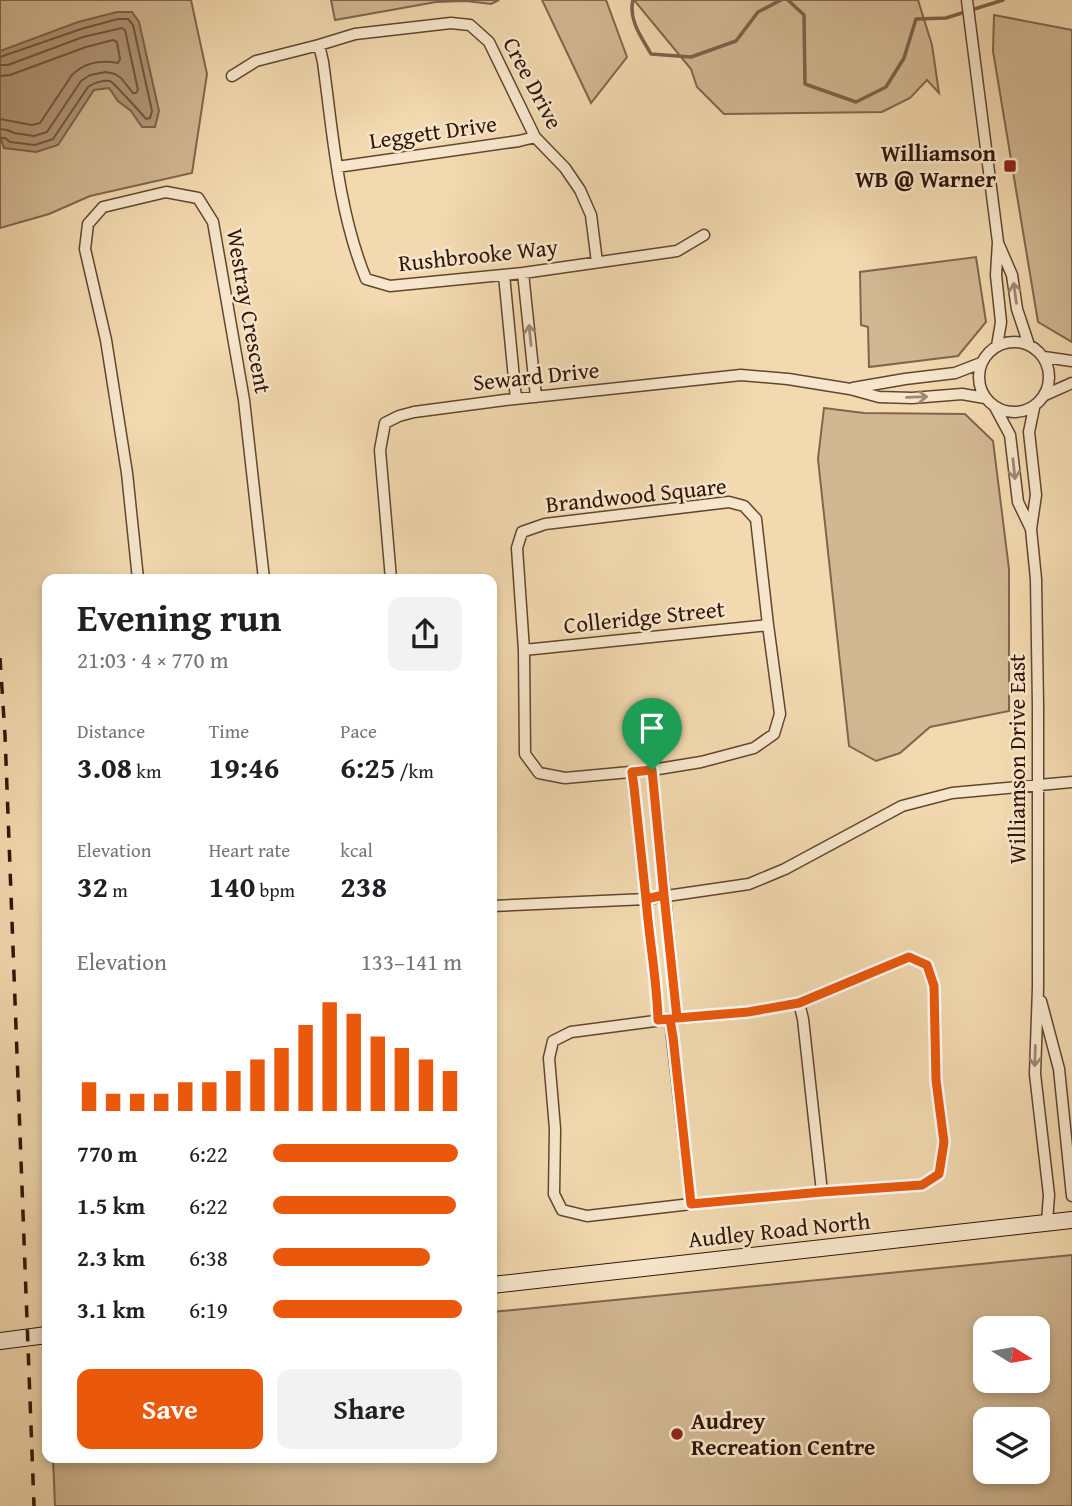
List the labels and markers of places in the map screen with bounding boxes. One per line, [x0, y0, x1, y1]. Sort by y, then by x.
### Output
place label: Williamson WB @ Warner [855, 136, 996, 195]
marker: Williamson WB @ Warner [1002, 158, 1018, 174]
pin [622, 698, 682, 770]
place label: Audrey Recreation Centre [691, 1404, 875, 1463]
marker: Audrey Recreation Centre [669, 1426, 685, 1442]

